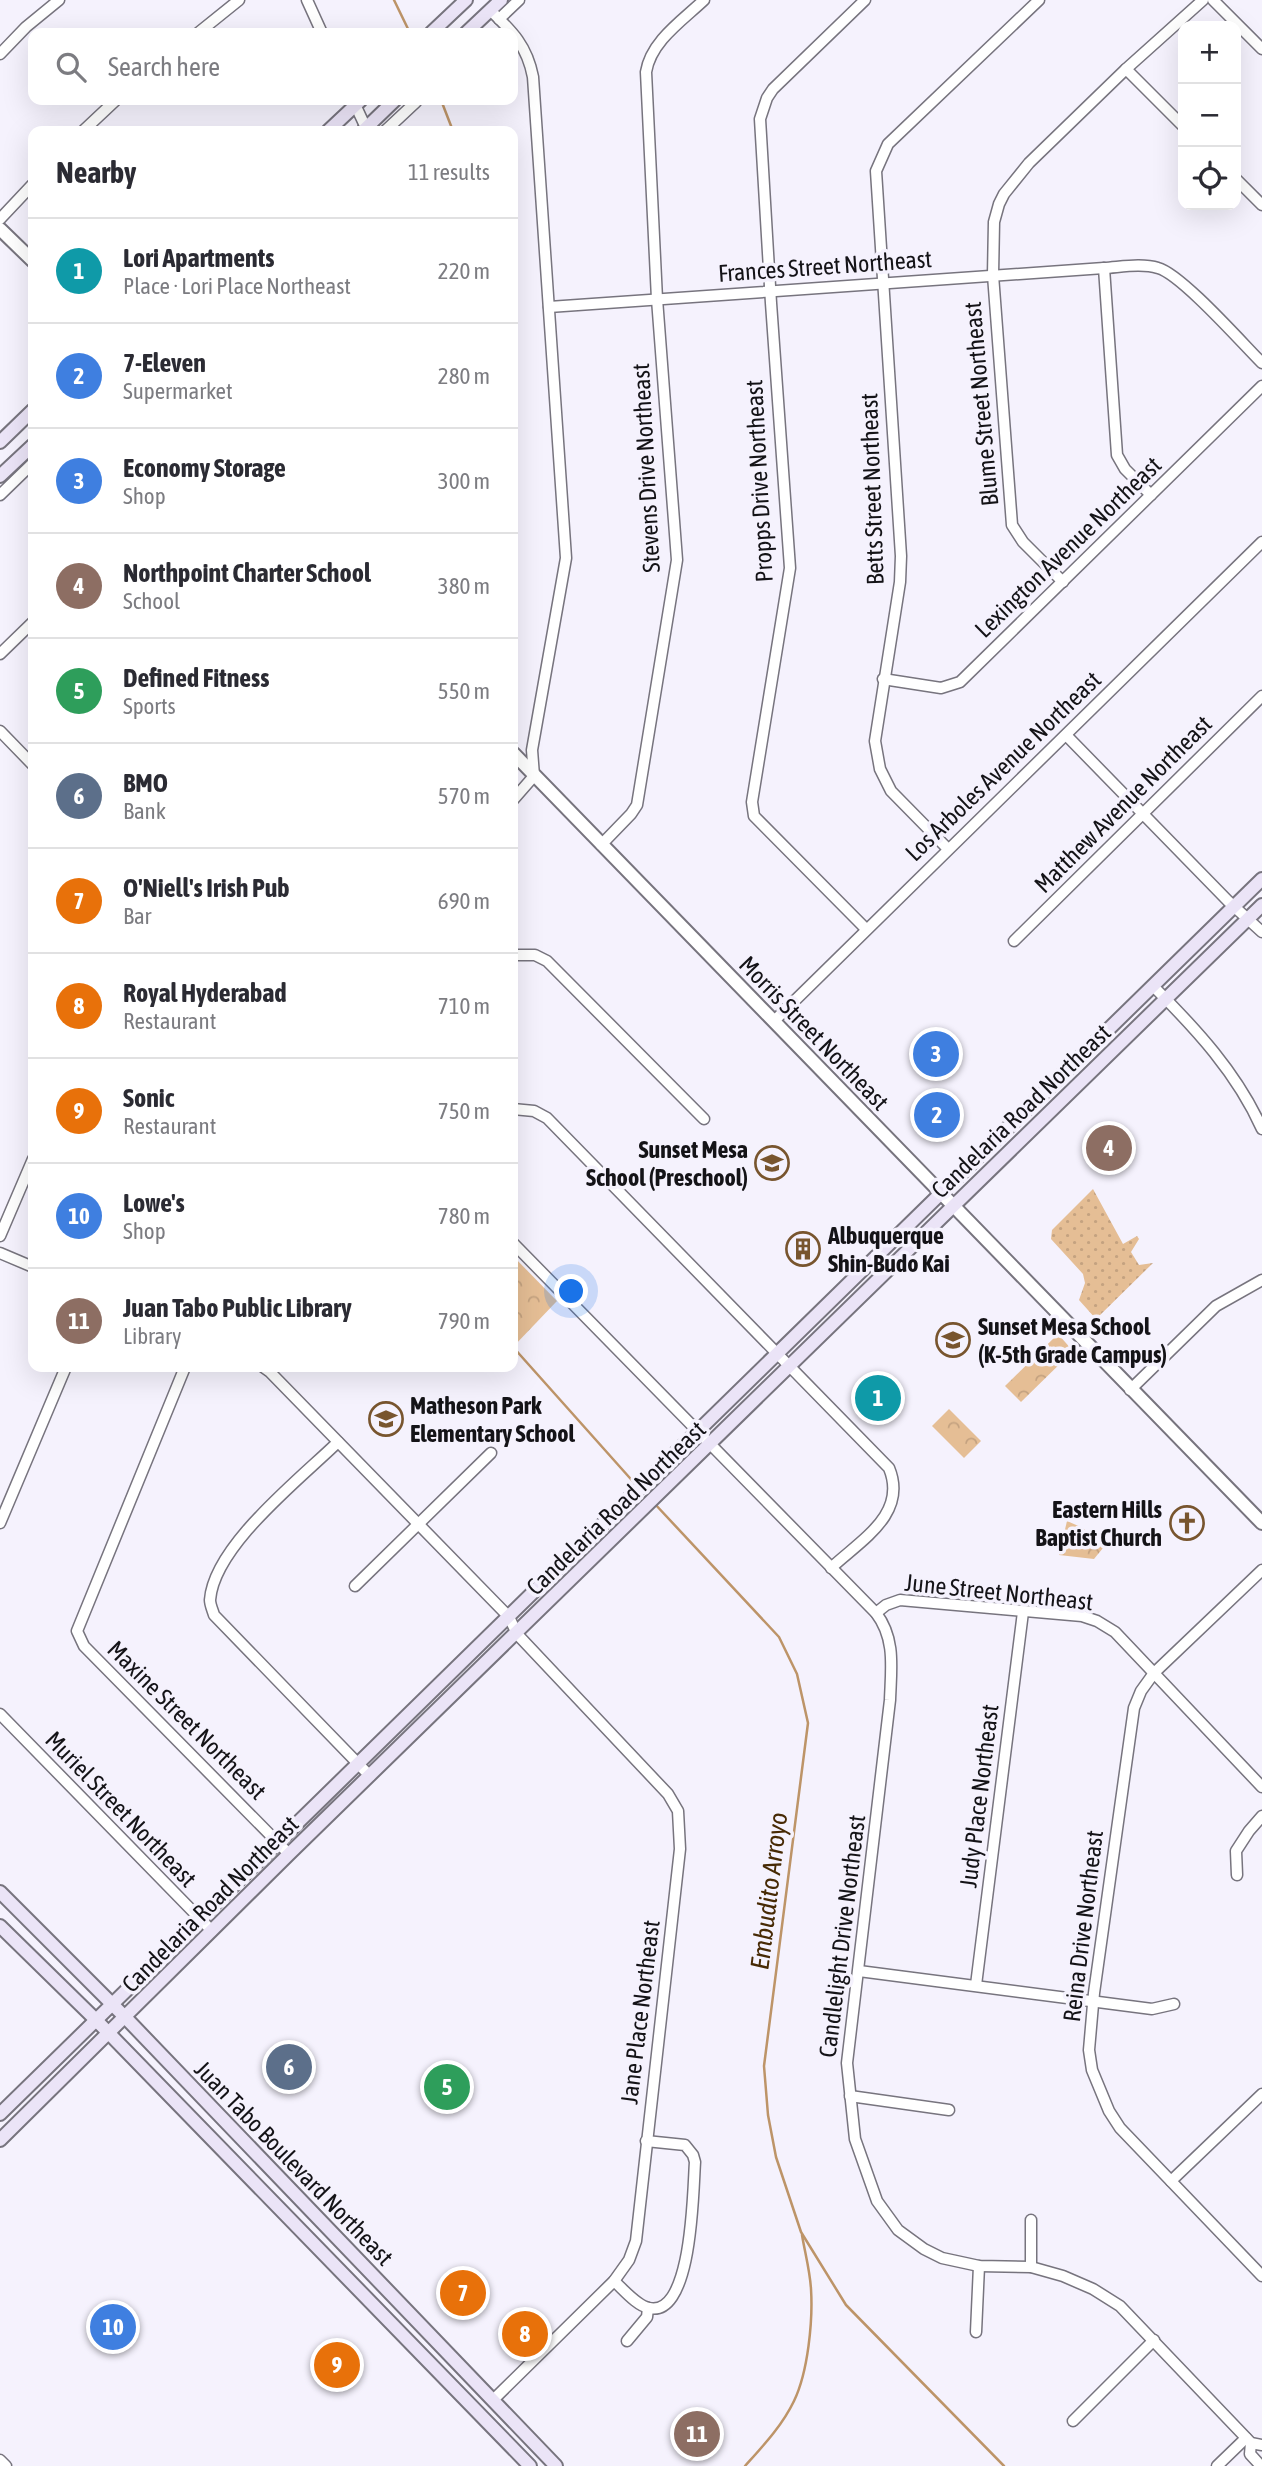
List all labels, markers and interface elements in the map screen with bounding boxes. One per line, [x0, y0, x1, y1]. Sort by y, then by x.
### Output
map controls [1178, 21, 1241, 210]
button: + [1178, 21, 1241, 84]
search box [28, 28, 518, 105]
icon: search [52, 48, 90, 86]
text: Search here [108, 52, 220, 82]
button: − [1178, 84, 1241, 147]
button: locate [1178, 147, 1241, 210]
text: Nearby [56, 155, 136, 189]
text: 11 results [408, 159, 490, 185]
text: Lori Apartments [123, 243, 274, 273]
street label: Frances Street Northeast [717, 245, 933, 287]
text: 1 [74, 258, 84, 284]
text: 220 m [438, 258, 490, 284]
text: Place · Lori Place Northeast [123, 273, 351, 299]
street label: Blume Street Northeast [959, 301, 1003, 507]
text: 7-Eleven [123, 348, 206, 378]
text: 2 [74, 363, 84, 389]
text: 280 m [438, 363, 490, 389]
street label: Stevens Drive Northeast [627, 363, 665, 573]
text: Supermarket [123, 378, 233, 404]
street label: Propps Drive Northeast [740, 379, 778, 583]
street label: Betts Street Northeast [855, 392, 889, 585]
street label: Lexington Avenue Northeast [969, 451, 1167, 643]
text: Economy Storage [123, 453, 286, 483]
text: 3 [74, 468, 84, 494]
text: 300 m [438, 468, 490, 494]
text: Shop [123, 483, 166, 509]
text: Northpoint Charter School [123, 558, 371, 588]
text: 4 [74, 573, 84, 599]
text: 380 m [438, 573, 490, 599]
text: School [123, 588, 180, 614]
text: Defined Fitness [123, 663, 269, 693]
street label: Los Arboles Avenue Northeast [900, 666, 1106, 866]
text: 5 [74, 678, 84, 704]
text: 550 m [438, 678, 490, 704]
text: Sports [123, 693, 176, 719]
street label: Matthew Avenue Northeast [1029, 710, 1217, 898]
text: BMO [123, 768, 168, 798]
text: 6 [74, 783, 84, 809]
text: 570 m [438, 783, 490, 809]
text: Bank [123, 798, 166, 824]
text: O'Niell's Irish Pub [123, 873, 290, 903]
text: 7 [74, 888, 84, 914]
text: 690 m [438, 888, 490, 914]
text: Bar [123, 903, 151, 929]
street label: Morris Street Northeast [734, 951, 894, 1115]
text: Royal Hyderabad [123, 978, 287, 1008]
text: 8 [74, 993, 84, 1019]
text: 710 m [438, 993, 490, 1019]
text: Restaurant [123, 1008, 216, 1034]
street label: Candelaria Road Northeast [926, 1019, 1116, 1203]
pin: 3 [913, 1028, 959, 1080]
text: Sonic [123, 1083, 174, 1113]
pin: 2 [914, 1089, 960, 1141]
text: 9 [74, 1098, 84, 1124]
text: 750 m [438, 1098, 490, 1124]
text: Restaurant [123, 1113, 216, 1139]
pin: 4 [1086, 1122, 1132, 1174]
place label: Sunset Mesa School (Preschool) [586, 1136, 748, 1191]
school or university icon: Sunset Mesa School (Preschool) [753, 1144, 791, 1182]
text: Lowe's [123, 1188, 185, 1218]
text: 10 [68, 1203, 90, 1229]
text: 780 m [438, 1203, 490, 1229]
text: Shop [123, 1218, 166, 1244]
place label: Albuquerque Shin-Budo Kai [827, 1222, 950, 1277]
building icon: Albuquerque Shin-Budo Kai [784, 1230, 822, 1268]
your location [554, 1274, 588, 1308]
text: Juan Tabo Public Library [123, 1293, 352, 1323]
text: 11 [68, 1308, 90, 1334]
text: 790 m [438, 1308, 490, 1334]
place label: Sunset Mesa School (K-5th Grade Campus) [978, 1313, 1167, 1368]
school or university icon: Sunset Mesa School (K-5th Grade Campus) [934, 1321, 972, 1359]
text: Library [123, 1323, 181, 1349]
pin: 1 [855, 1372, 901, 1424]
place label: Matheson Park Elementary School [410, 1392, 576, 1447]
school or university icon: Matheson Park Elementary School [367, 1400, 405, 1438]
street label: Candelaria Road Northeast [521, 1416, 711, 1600]
place label: Eastern Hills Baptist Church [1035, 1496, 1163, 1551]
church icon: Eastern Hills Baptist Church [1168, 1504, 1206, 1542]
street label: June Street Northeast [903, 1569, 1095, 1615]
street label: Maxine Street Northeast [102, 1635, 272, 1805]
street label: Judy Place Northeast [954, 1703, 1004, 1889]
street label: Muriel Street Northeast [40, 1726, 202, 1892]
street label: Candelaria Road Northeast [116, 1810, 304, 1998]
water label: Embudito Arroyo [744, 1811, 794, 1971]
street label: Candlelight Drive Northeast [814, 1813, 870, 2059]
street label: Reina Drive Northeast [1058, 1829, 1108, 2023]
street label: Jane Place Northeast [615, 1918, 665, 2106]
pin: 6 [266, 2041, 312, 2093]
street label: Juan Tabo Boulevard Northeast [189, 2055, 399, 2271]
pin: 5 [424, 2061, 470, 2113]
pin: 7 [440, 2267, 486, 2319]
pin: 10 [90, 2301, 136, 2353]
pin: 8 [502, 2308, 548, 2360]
pin: 9 [314, 2339, 360, 2391]
pin: 11 [674, 2408, 720, 2460]

